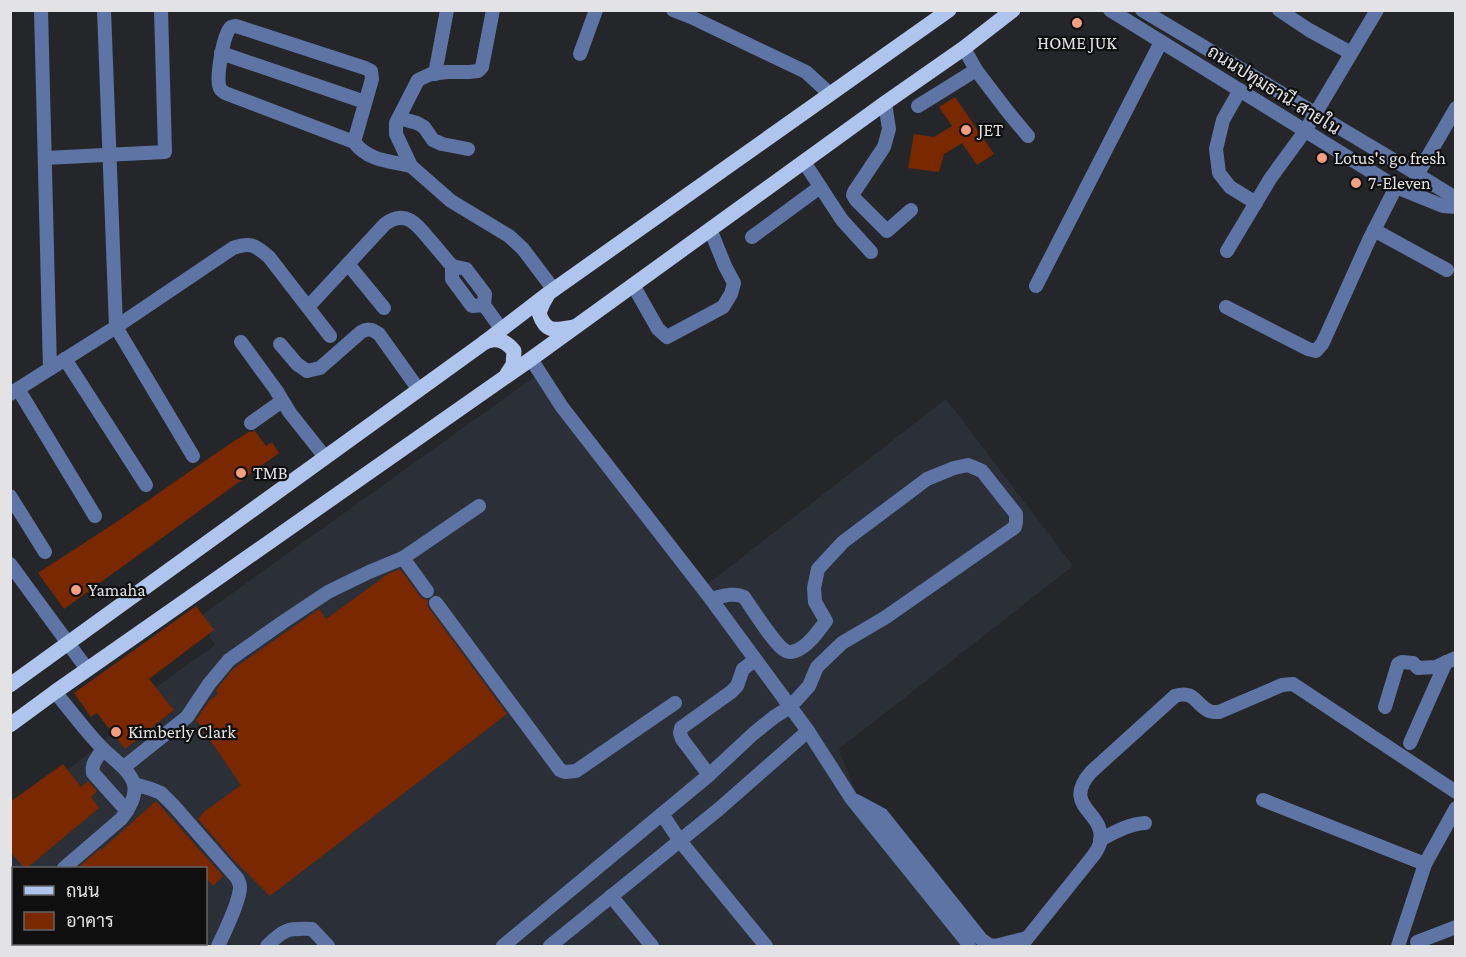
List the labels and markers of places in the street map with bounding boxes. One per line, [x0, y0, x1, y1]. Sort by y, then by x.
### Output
marker: HOME JUK [1070, 16, 1084, 30]
place label: HOME JUK [1037, 33, 1117, 53]
place label: JET [976, 120, 1003, 140]
marker: JET [959, 123, 973, 137]
place label: Lotus's go fresh [1334, 148, 1446, 168]
marker: Lotus's go fresh [1315, 151, 1329, 165]
place label: 7-Eleven [1368, 173, 1431, 193]
marker: 7-Eleven [1349, 176, 1363, 190]
place label: TMB [253, 463, 288, 483]
marker: TMB [234, 466, 248, 480]
place label: Yamaha [88, 580, 146, 600]
marker: Yamaha [69, 583, 83, 597]
place label: Kimberly Clark [128, 722, 236, 742]
marker: Kimberly Clark [109, 725, 123, 739]

